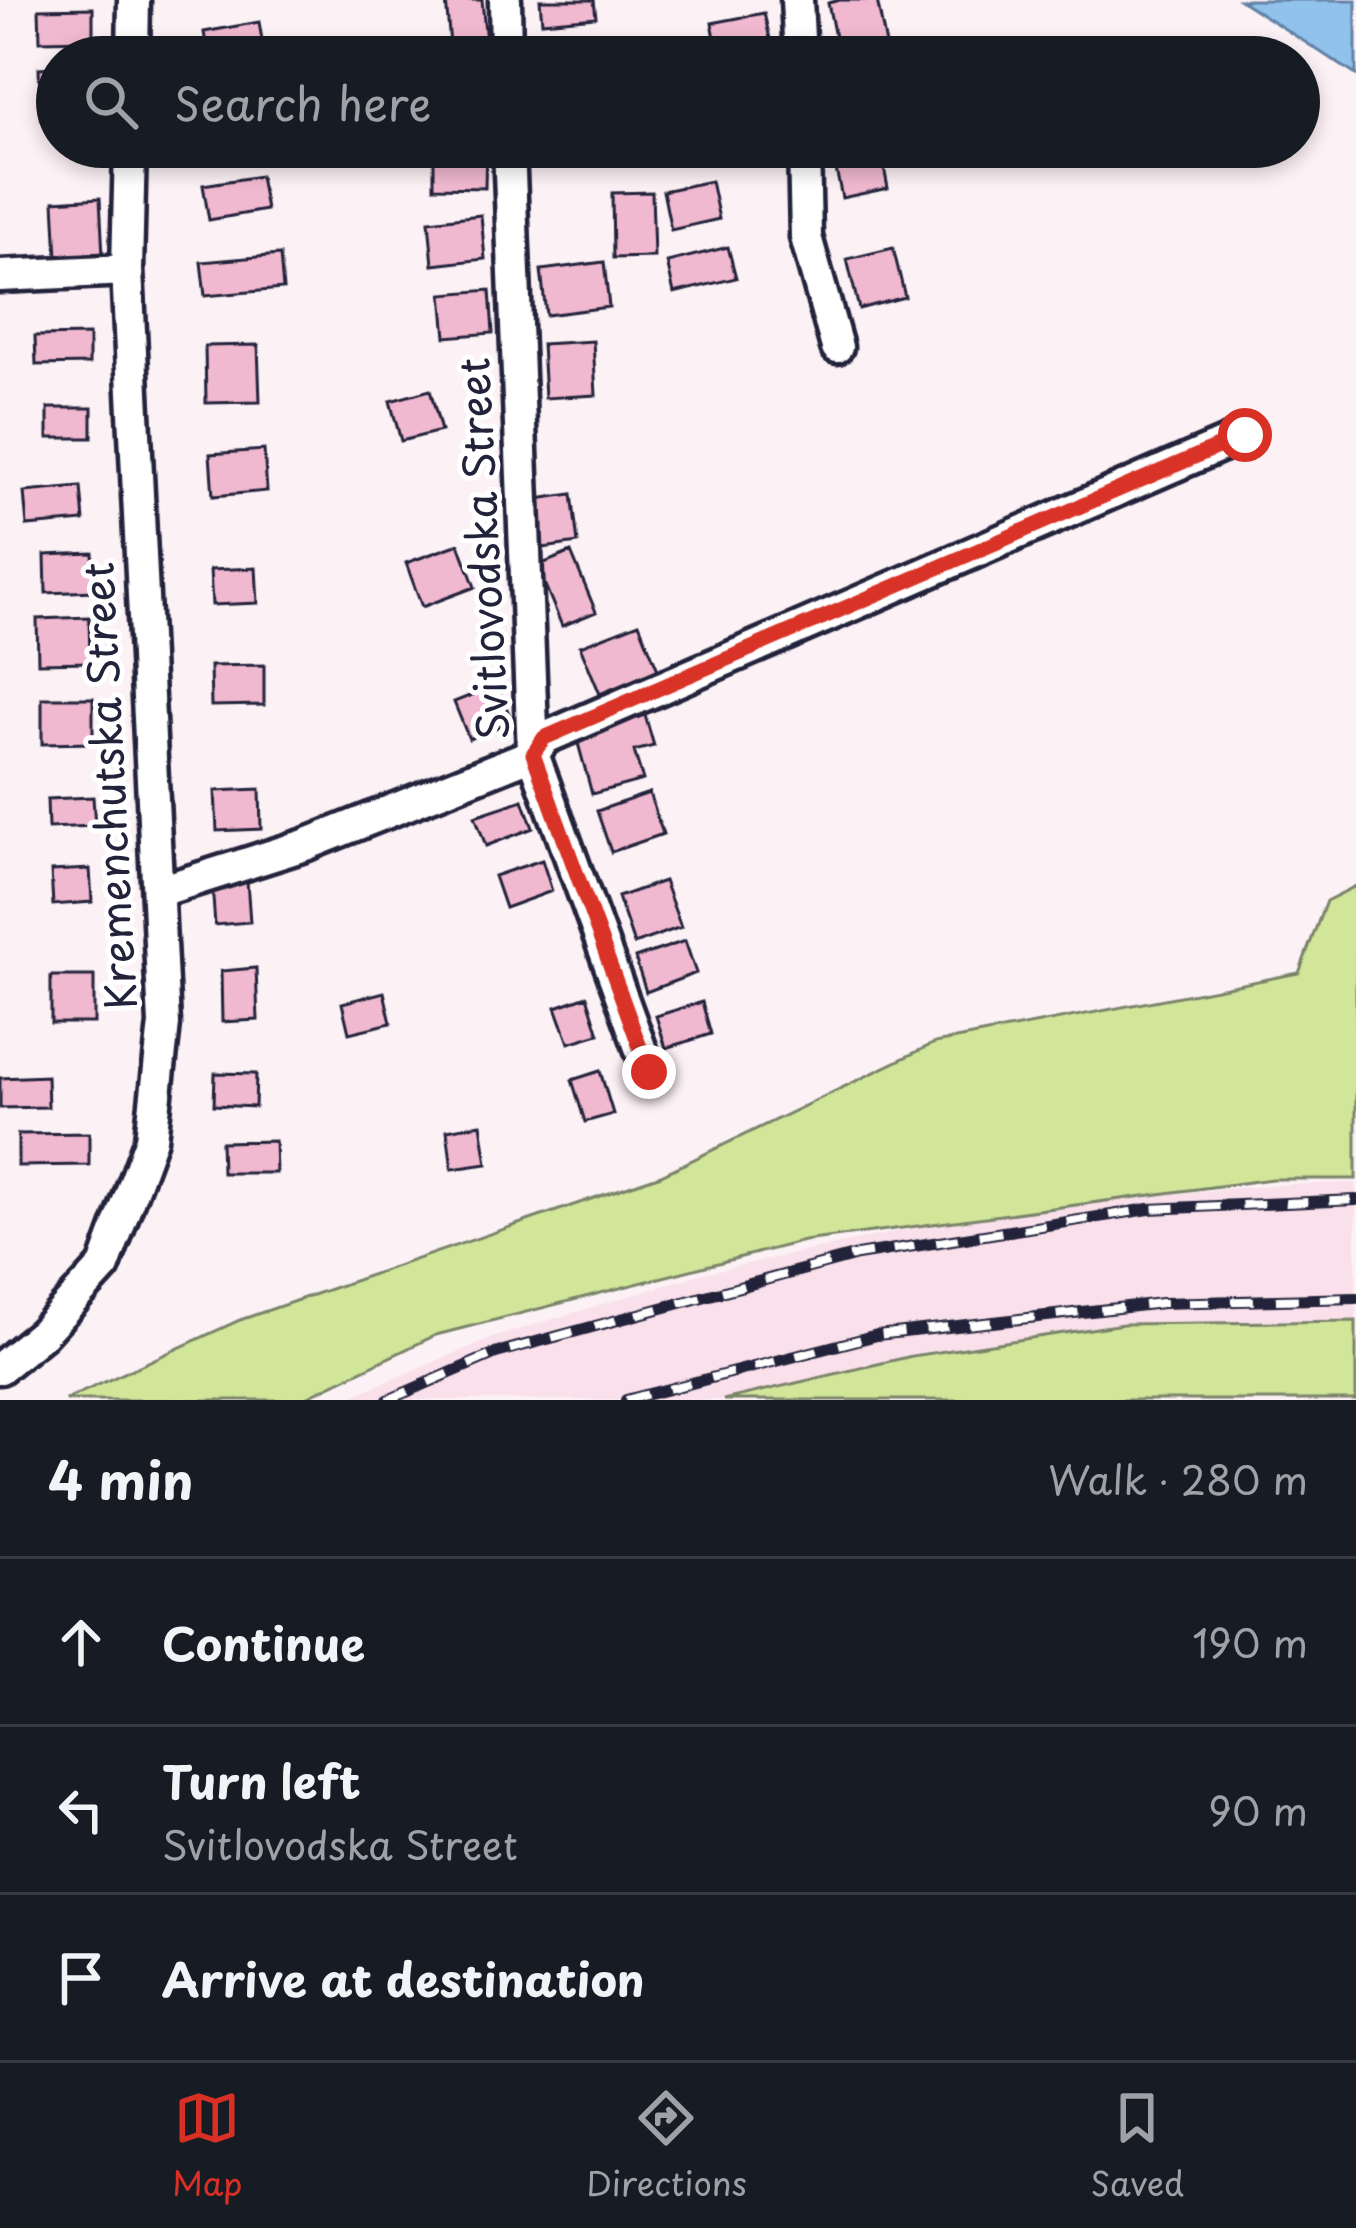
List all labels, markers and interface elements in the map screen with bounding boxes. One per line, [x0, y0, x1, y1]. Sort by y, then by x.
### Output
search box [36, 36, 1320, 168]
text: Search here [174, 68, 431, 136]
icon: search [78, 69, 144, 135]
street label: Svitlovodska Street [440, 356, 523, 742]
route start [1218, 408, 1272, 462]
street label: Kremenchutska Street [64, 561, 151, 1011]
route end [622, 1045, 676, 1099]
text: 4 min [48, 1440, 193, 1517]
text: Walk · 280 m [1048, 1449, 1308, 1508]
text: Continue [162, 1608, 365, 1676]
icon: ahead [48, 1609, 114, 1675]
text: 190 m [1192, 1612, 1308, 1671]
text: Turn left [162, 1746, 361, 1814]
icon: left [48, 1777, 114, 1843]
text: 90 m [1208, 1780, 1308, 1839]
text: Svitlovodska Street [162, 1814, 518, 1873]
text: Arrive at destination [162, 1944, 645, 2012]
icon: arrive [48, 1945, 114, 2011]
tab: Map [172, 2085, 242, 2207]
tab: Directions [586, 2085, 747, 2207]
tab: Saved [1090, 2085, 1184, 2207]

